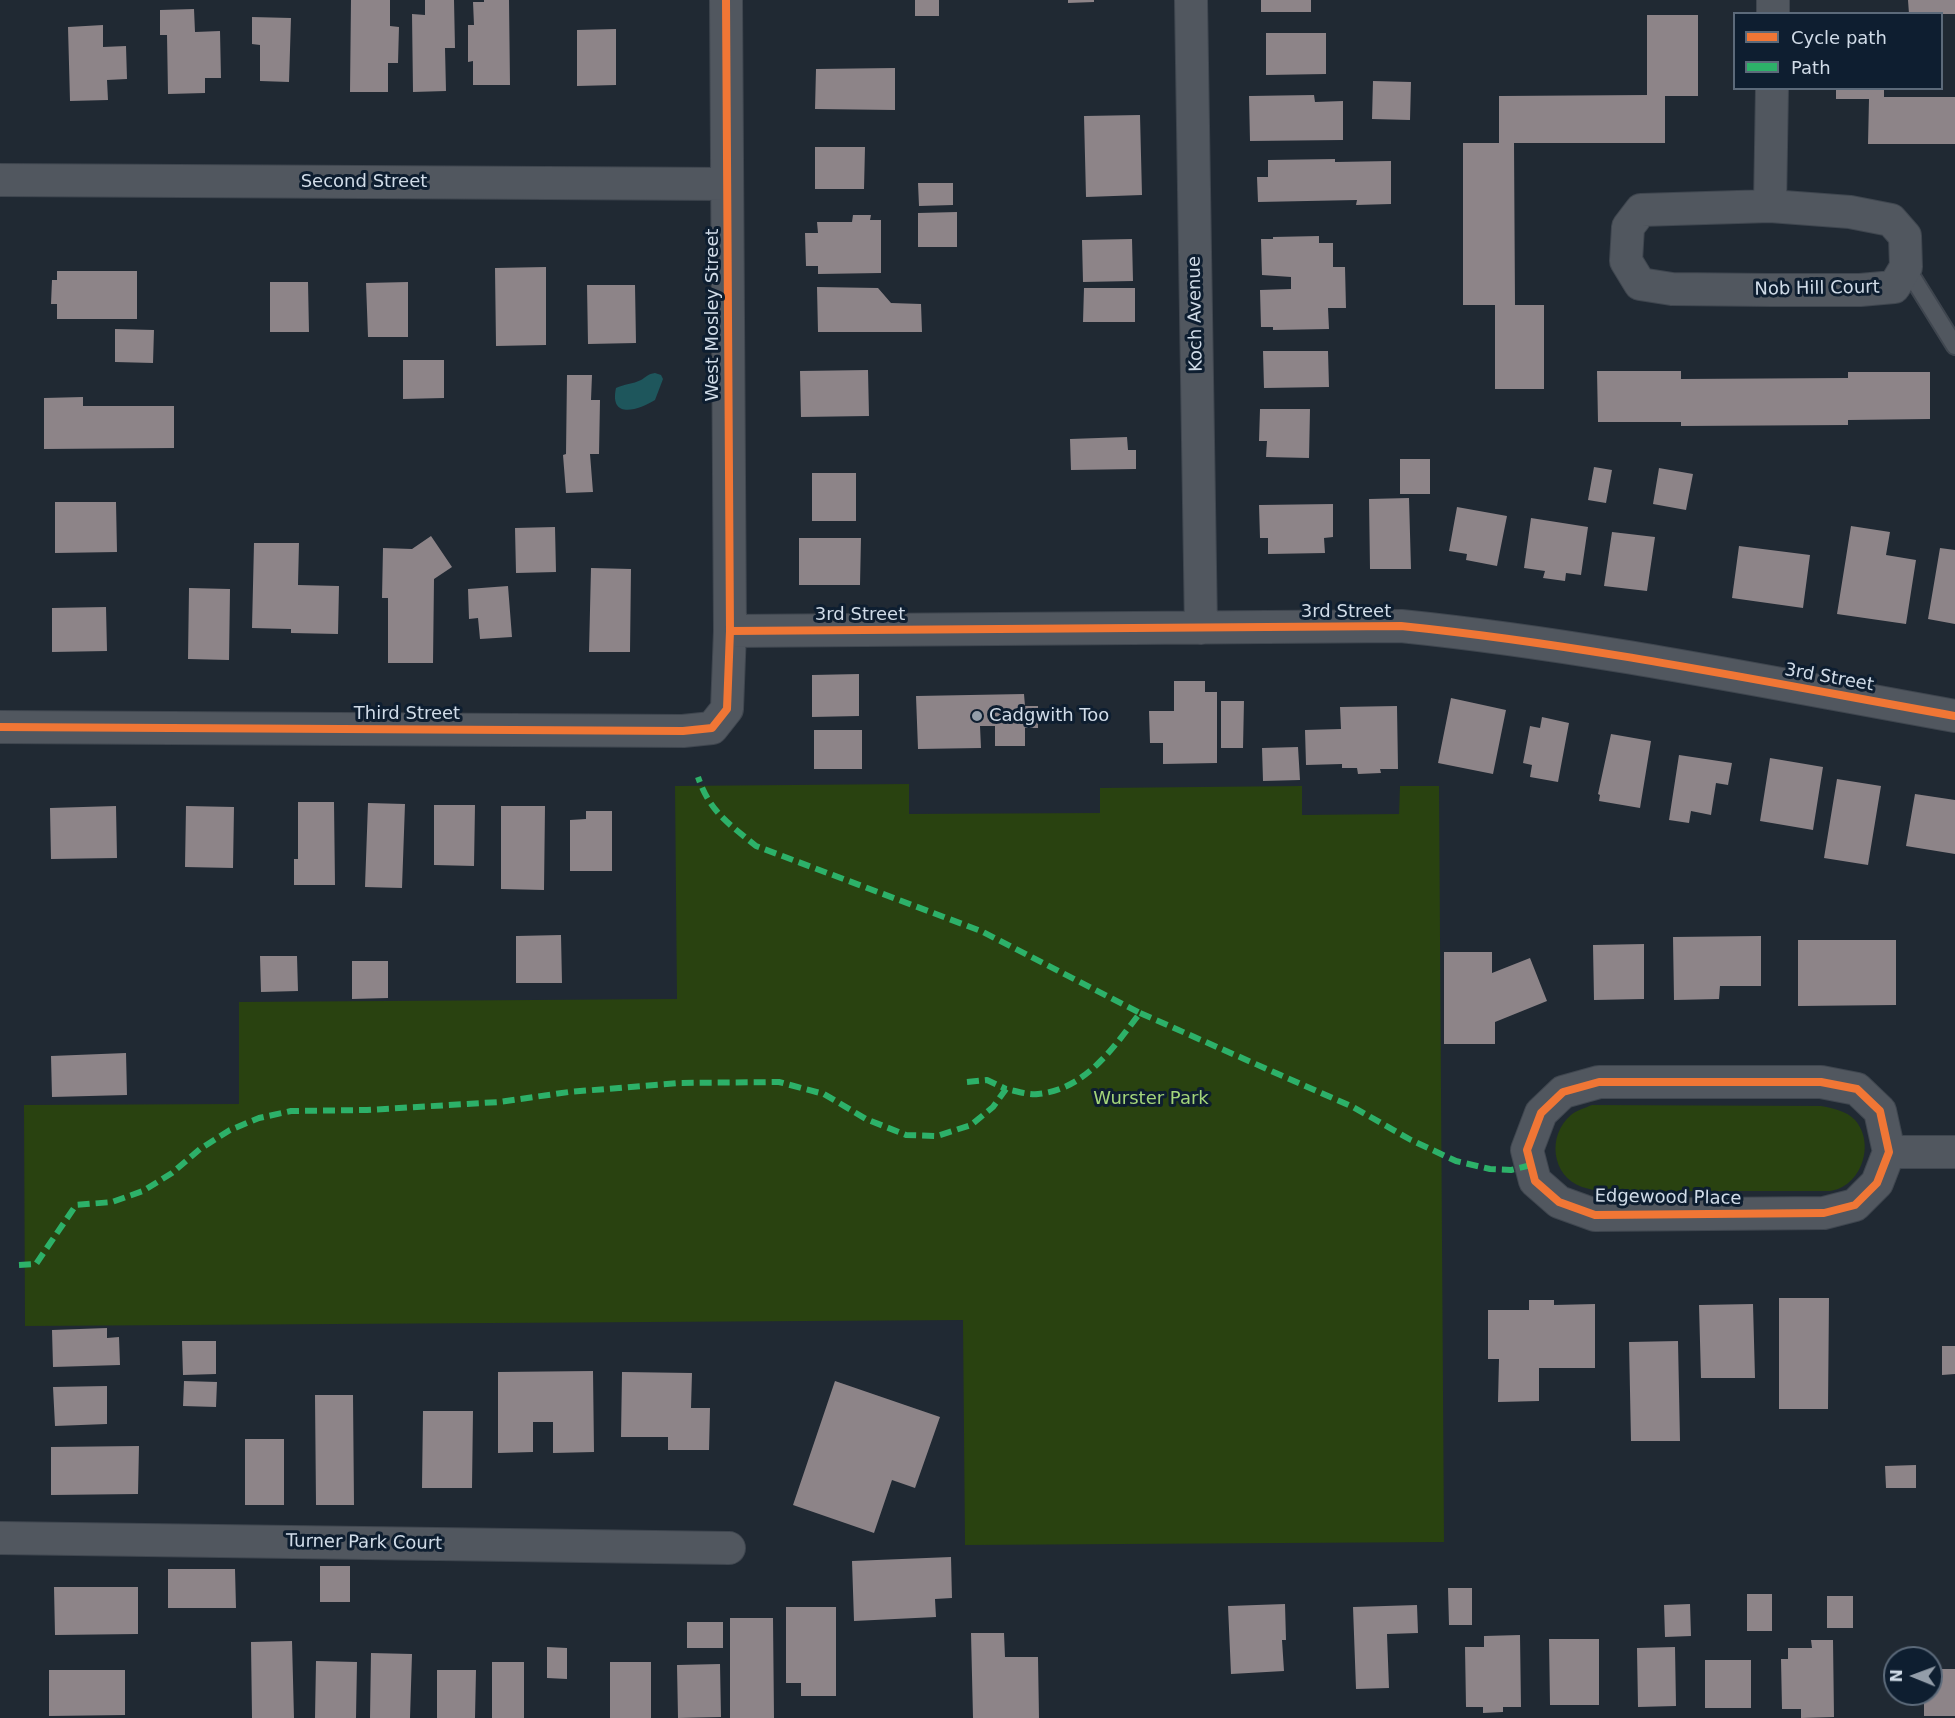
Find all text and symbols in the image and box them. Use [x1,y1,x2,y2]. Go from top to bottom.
legend [1733,12,1943,90]
text: Cycle path [1791,27,1887,48]
text: Path [1791,57,1831,78]
street label: Second Street [301,171,427,193]
street label: West Mosley Street [702,228,724,402]
street label: Koch Avenue [1184,256,1208,372]
street label: Nob Hill Court [1754,277,1880,301]
street label: 3rd Street [1301,601,1391,623]
street label: 3rd Street [815,604,905,626]
street label: 3rd Street [1783,660,1875,696]
street label: Third Street [354,703,460,725]
place label: Cadgwith Too [989,705,1109,727]
marker: Cadgwith Too [970,709,984,723]
park label: Wurster Park [1093,1088,1209,1110]
street label: Edgewood Place [1594,1186,1742,1210]
street label: Turner Park Court [286,1531,442,1555]
north arrow [1883,1646,1943,1706]
text: N [1887,1669,1906,1683]

